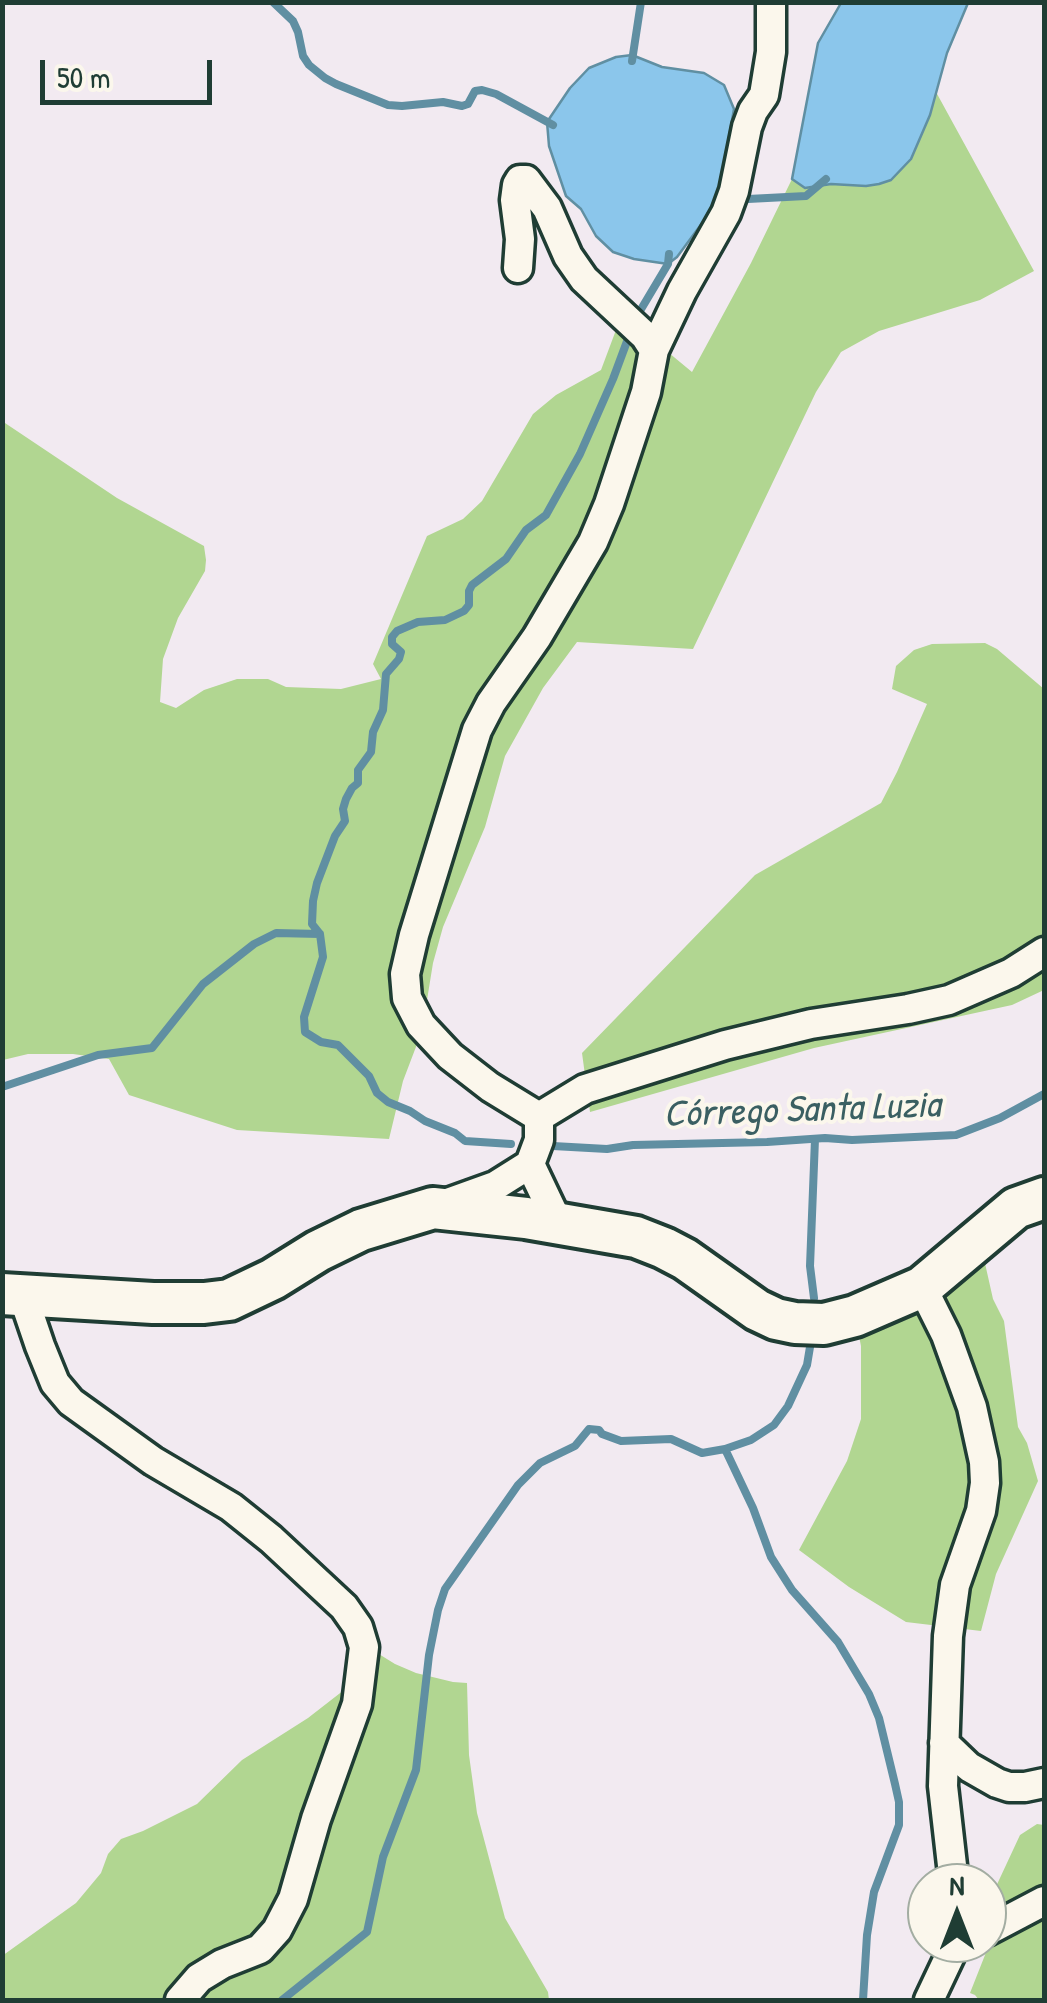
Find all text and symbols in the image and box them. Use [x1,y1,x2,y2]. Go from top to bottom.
scale bar [45,40,218,102]
text: 50 m [57,57,110,97]
water label: Córrego Santa Luzia [663,1083,941,1139]
north arrow [907,1863,1007,1963]
text: N [950,1866,964,1904]

